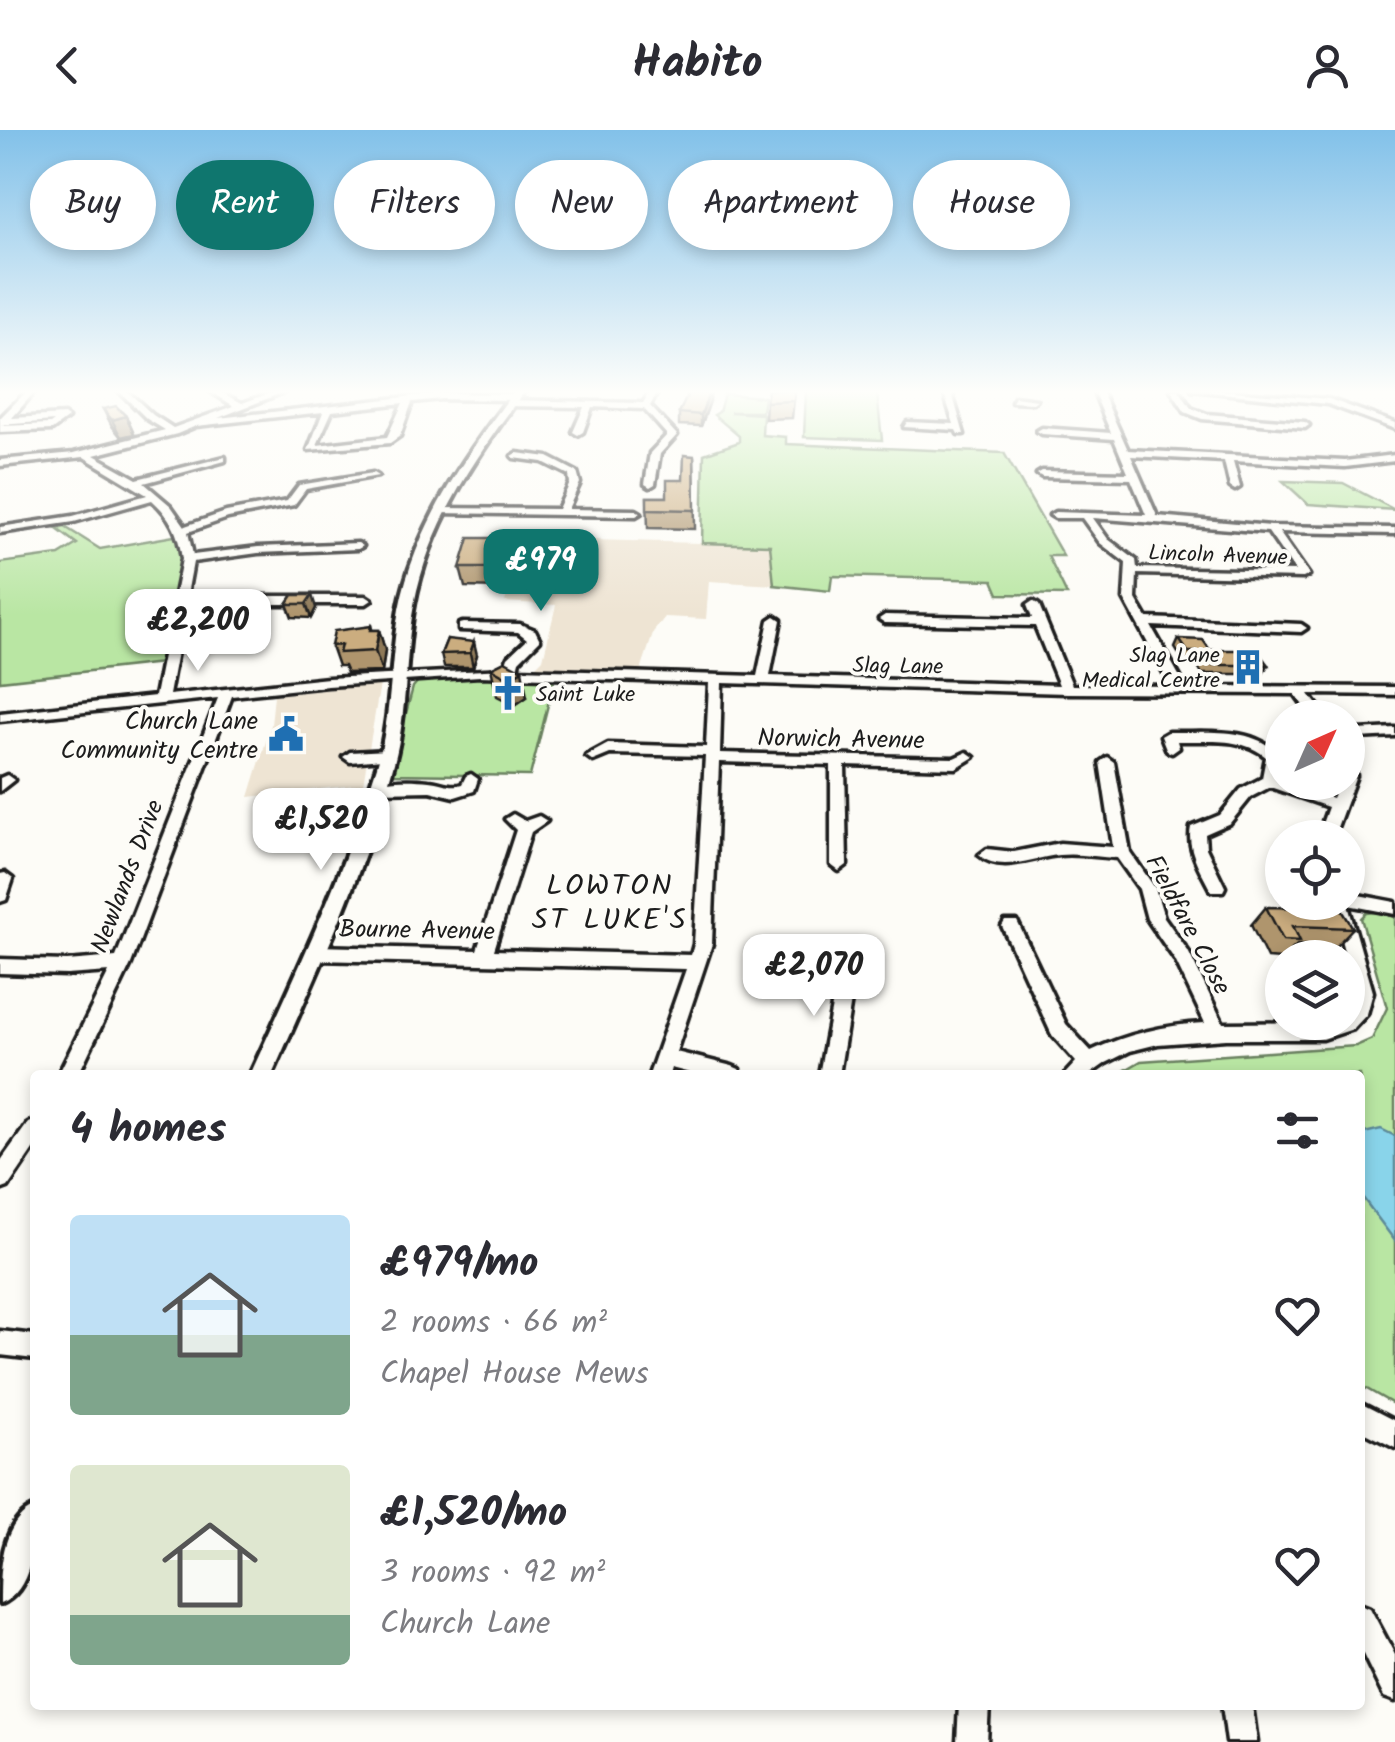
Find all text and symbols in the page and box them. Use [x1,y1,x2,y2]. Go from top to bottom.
text: Habito [632,29,763,101]
icon: back [40,38,95,93]
icon: person [1300,38,1355,93]
chip: Buy [30,160,156,250]
chip: Rent [176,160,314,250]
chip: Filters [334,160,495,250]
chip: New [515,160,648,250]
chip: Apartment [668,160,893,250]
chip: House [913,160,1070,250]
pin: £979 [482,529,600,614]
text: £979 [506,536,576,587]
street label: Lincoln Avenue [1148,537,1288,576]
pin: £2,200 [117,589,279,674]
text: £2,200 [147,596,249,647]
place label: Slag Lane Medical Centre [1082,639,1220,699]
building icon: Slag Lane Medical Centre [1229,648,1267,686]
street label: Slag Lane [852,649,944,686]
church icon: Saint Luke [489,674,527,712]
place label: Saint Luke [536,678,635,713]
north arrow [1265,700,1365,800]
map controls [1265,700,1365,1040]
place label: Church Lane Community Centre [60,702,258,771]
public building icon: Church Lane Community Centre [267,715,305,753]
street label: Norwich Avenue [757,719,925,761]
pin: £1,520 [240,788,402,873]
street label: Newlands Drive [80,794,175,959]
text: £1,520 [275,795,367,846]
button: locate [1265,820,1365,920]
street label: Fieldfare Close [1133,848,1241,1002]
district label: LOWTON ST LUKE'S [532,863,688,945]
street label: Bourne Avenue [339,910,495,952]
pin: £2,070 [733,934,895,1019]
button: layers [1265,940,1365,1040]
text: £2,070 [765,941,863,992]
text: 4 homes [70,1097,226,1164]
icon: filters [1270,1103,1325,1158]
text: £979/mo [380,1231,538,1298]
icon: home [150,1255,270,1375]
icon: heart [1270,1288,1325,1343]
text: 2 rooms · 66 m² [380,1298,607,1349]
text: Chapel House Mews [380,1349,649,1400]
text: £1,520/mo [380,1481,567,1548]
icon: home [150,1505,270,1625]
icon: heart [1270,1538,1325,1593]
text: 3 rooms · 92 m² [380,1548,605,1599]
text: Church Lane [380,1599,550,1650]

